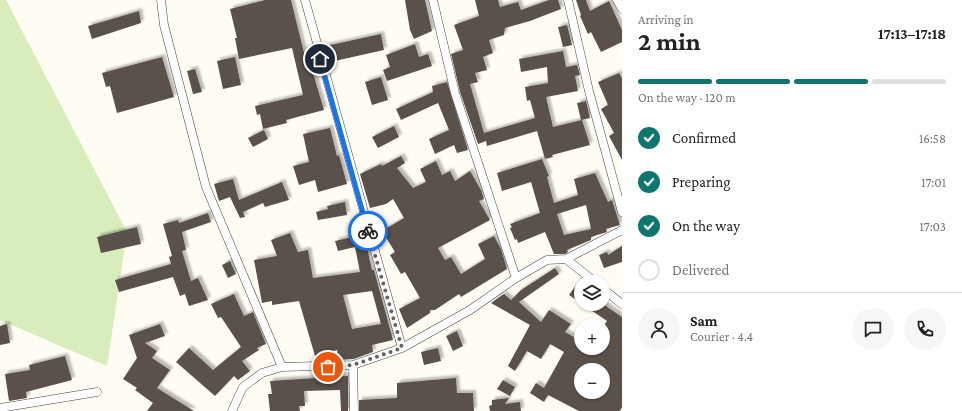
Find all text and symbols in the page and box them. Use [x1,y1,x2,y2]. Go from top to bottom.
text: Arriving in [638,12,694,27]
text: 17:13–17:18 [878,26,946,42]
text: 2 min [638,27,701,56]
pin [303,42,337,76]
icon: home [309,48,331,70]
text: On the way · 120 m [638,90,736,105]
icon: check [638,127,660,149]
text: Confirmed [672,130,736,146]
text: 16:58 [919,131,946,146]
icon: check [638,171,660,193]
text: Preparing [672,174,731,190]
text: 17:01 [921,175,946,190]
courier [348,211,388,251]
icon: check [638,215,660,237]
text: On the way [672,218,740,234]
text: 17:03 [920,219,946,234]
icon: bike [357,220,379,242]
text: Delivered [672,262,729,278]
map controls [574,275,610,399]
button: layers [574,275,610,311]
button: person [638,308,680,350]
button: chat [852,308,894,350]
button: phone [904,308,946,350]
text: Sam [690,313,718,329]
button: + [574,319,610,355]
text: Courier · 4.4 [690,329,753,344]
pin [311,350,345,384]
icon: bag [317,356,339,378]
button: − [574,363,610,399]

